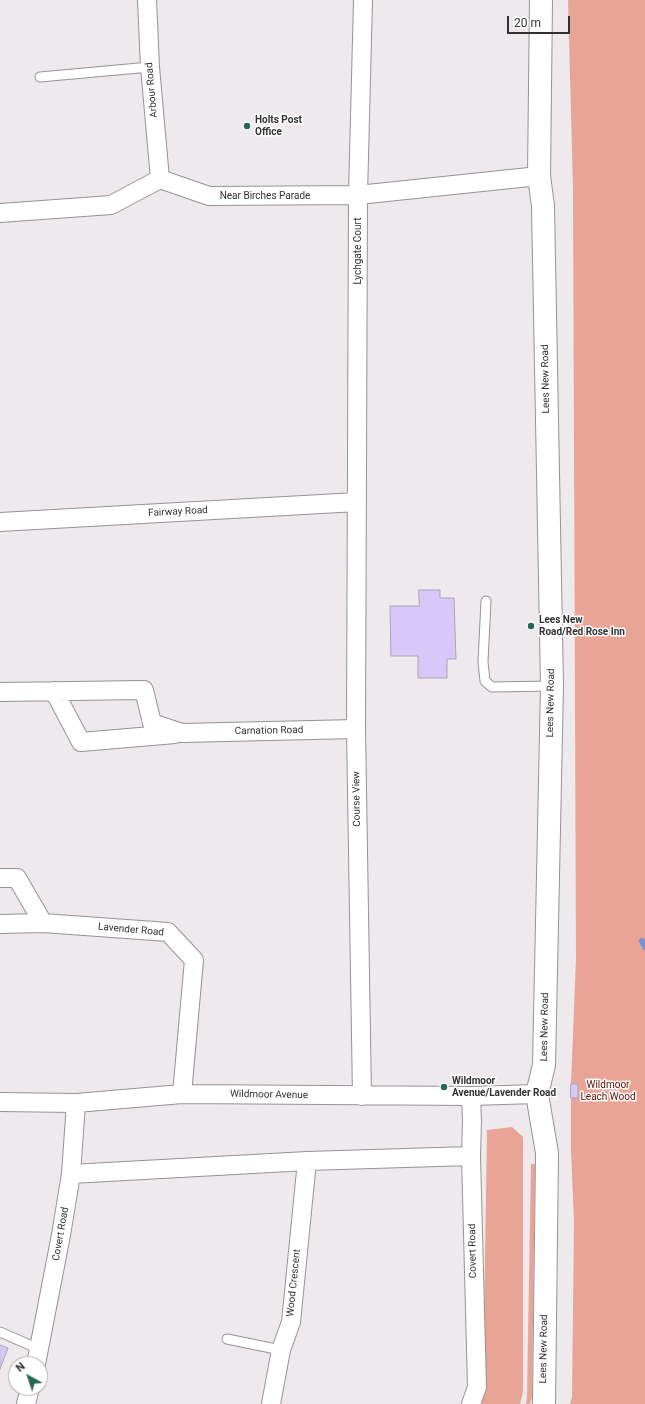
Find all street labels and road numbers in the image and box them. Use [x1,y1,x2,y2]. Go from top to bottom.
street label: Arbour Road [144,62,160,118]
street label: Near Birches Parade [220,190,310,202]
street label: Lychgate Court [352,218,364,284]
street label: Lees New Road [539,344,553,414]
street label: Fairway Road [148,504,208,520]
street label: Lees New Road [544,668,558,738]
street label: Carnation Road [235,724,303,738]
street label: Course View [351,771,363,827]
street label: Lavender Road [98,921,164,939]
street label: Lees New Road [538,992,552,1062]
street label: Wildmoor Avenue [230,1088,308,1102]
street label: Covert Road [50,1206,72,1262]
street label: Covert Road [467,1224,479,1278]
street label: Wood Crescent [284,1249,304,1317]
street label: Lees New Road [537,1314,551,1384]

